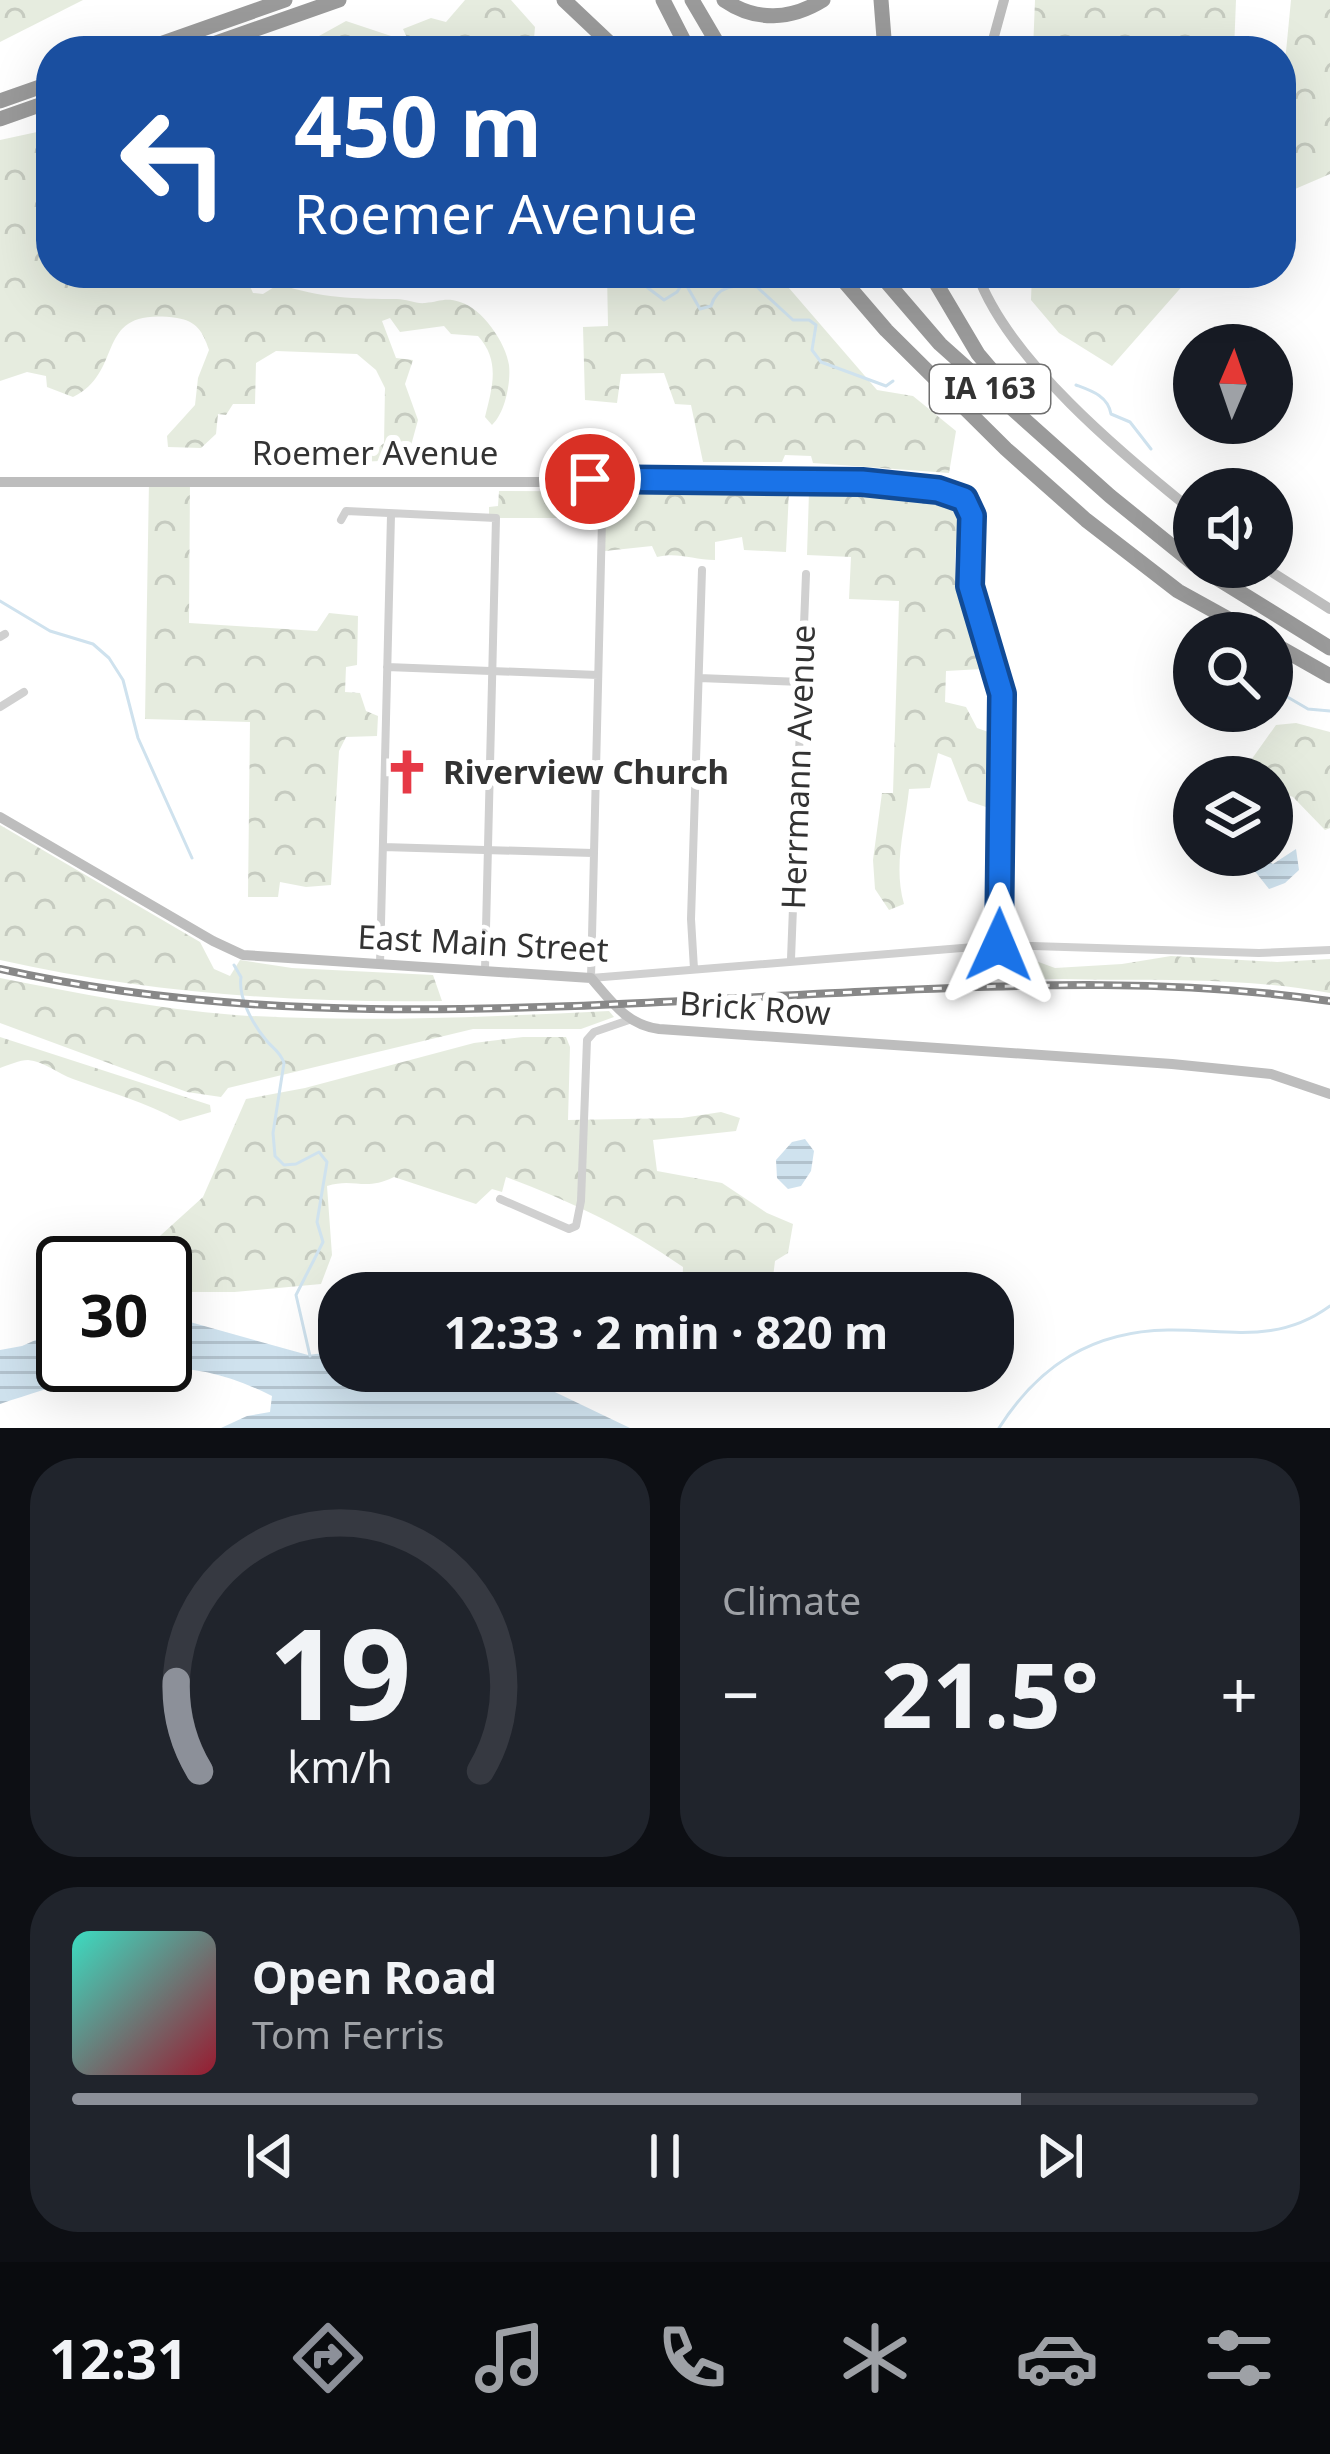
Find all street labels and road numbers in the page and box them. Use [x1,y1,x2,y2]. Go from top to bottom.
road number: IA 163 [930,365,1050,413]
street label: Roemer Avenue [252,430,498,475]
street label: Herrmann Avenue [770,624,825,910]
street label: East Main Street [356,913,610,972]
street label: Brick Row [678,980,832,1035]

